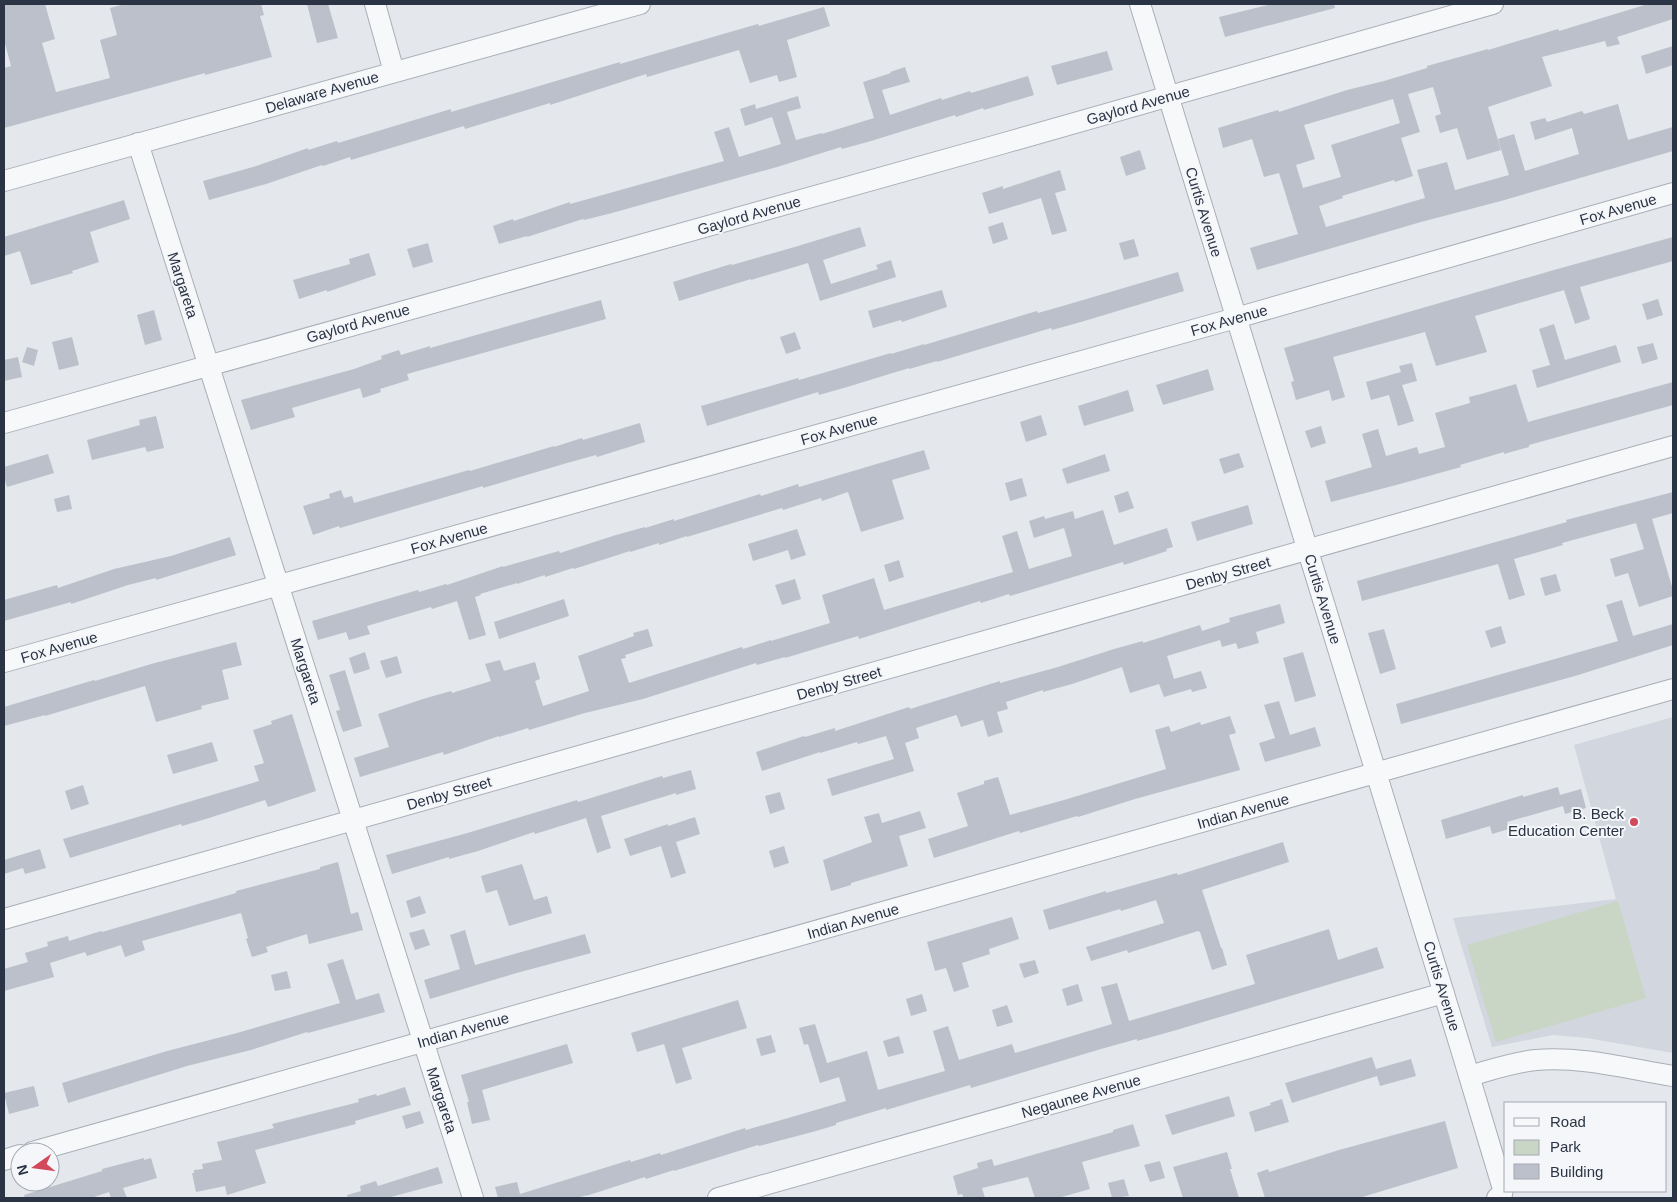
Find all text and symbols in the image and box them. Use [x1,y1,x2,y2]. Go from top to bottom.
street label: Delaware Avenue [263,68,381,116]
street label: Gaylord Avenue [1084,82,1192,128]
street label: Curtis Avenue [1182,165,1226,259]
street label: Fox Avenue [1578,190,1658,228]
street label: Gaylord Avenue [695,192,803,238]
street label: Margareta [164,250,202,321]
street label: Gaylord Avenue [304,300,412,346]
street label: Fox Avenue [1189,301,1269,339]
street label: Fox Avenue [799,410,879,448]
street label: Fox Avenue [409,519,489,557]
street label: Curtis Avenue [1301,552,1345,646]
street label: Denby Street [1184,553,1273,593]
street label: Fox Avenue [19,628,99,666]
street label: Margareta [287,636,325,707]
street label: Denby Street [795,663,884,703]
street label: Denby Street [405,773,494,813]
street label: Indian Avenue [1195,790,1291,832]
place label: B. Beck Education Center [1508,805,1624,839]
marker: B. Beck Education Center [1628,816,1640,828]
street label: Indian Avenue [805,900,901,942]
street label: Curtis Avenue [1420,939,1464,1033]
street label: Indian Avenue [415,1009,511,1051]
street label: Margareta [423,1065,461,1136]
street label: Negaunee Avenue [1019,1071,1143,1121]
legend [1504,1102,1667,1192]
text: Road [1550,1113,1586,1130]
text: Park [1550,1138,1581,1155]
north arrow [10,1142,60,1192]
text: N [13,1163,31,1177]
text: Building [1550,1163,1603,1180]

